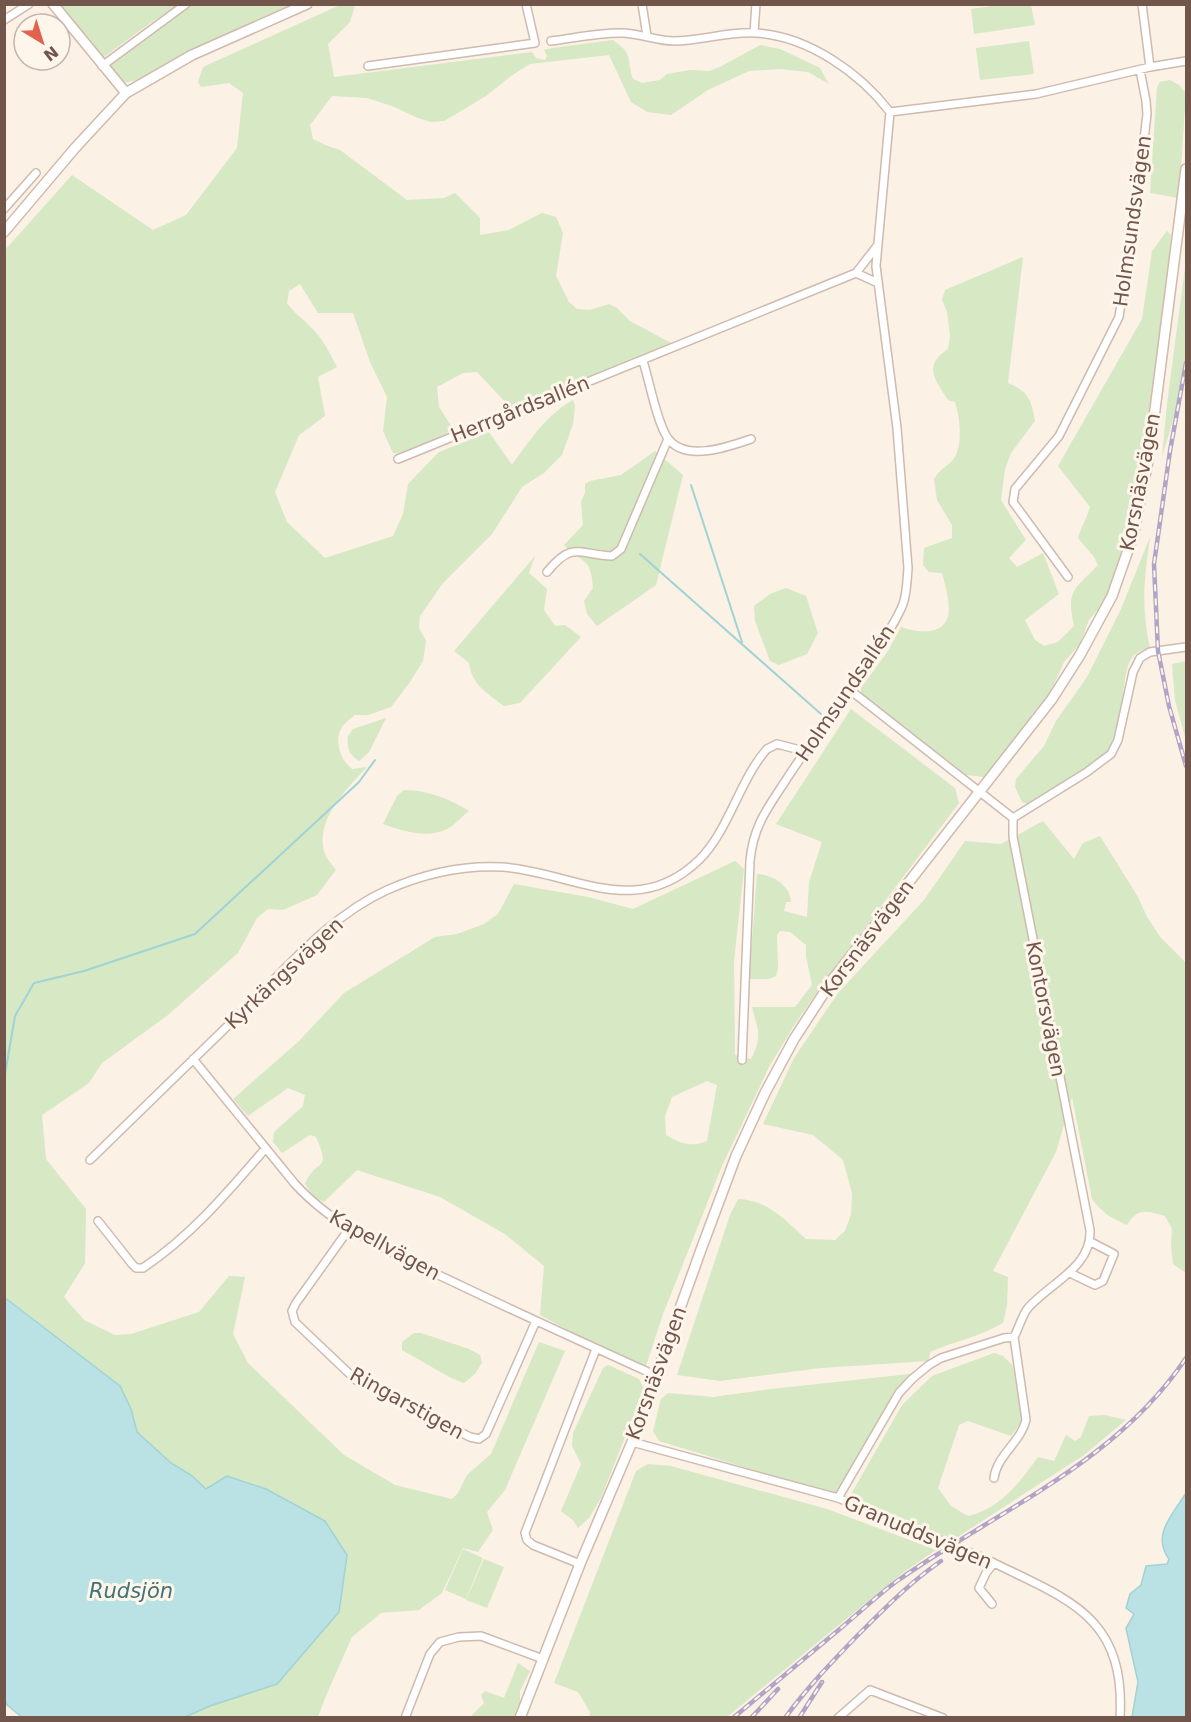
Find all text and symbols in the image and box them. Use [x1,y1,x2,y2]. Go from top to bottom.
north arrow [12,12,72,72]
text: N [40,42,62,65]
street label: Holmsundsvägen [1108,134,1156,308]
street label: Herrgårdsallén [447,370,593,448]
street label: Korsnäsvägen [1115,411,1165,553]
street label: Holmsundsallén [790,620,900,766]
street label: Korsnäsvägen [815,875,919,1001]
street label: Kyrkängsvägen [220,912,348,1034]
street label: Kontorsvägen [1021,939,1071,1079]
street label: Kapellvägen [325,1205,445,1285]
street label: Korsnäsvägen [621,1303,691,1443]
street label: Ringarstigen [346,1362,468,1444]
street label: Granuddsvägen [840,1490,996,1574]
water label: Rudsjön [89,1579,173,1603]

